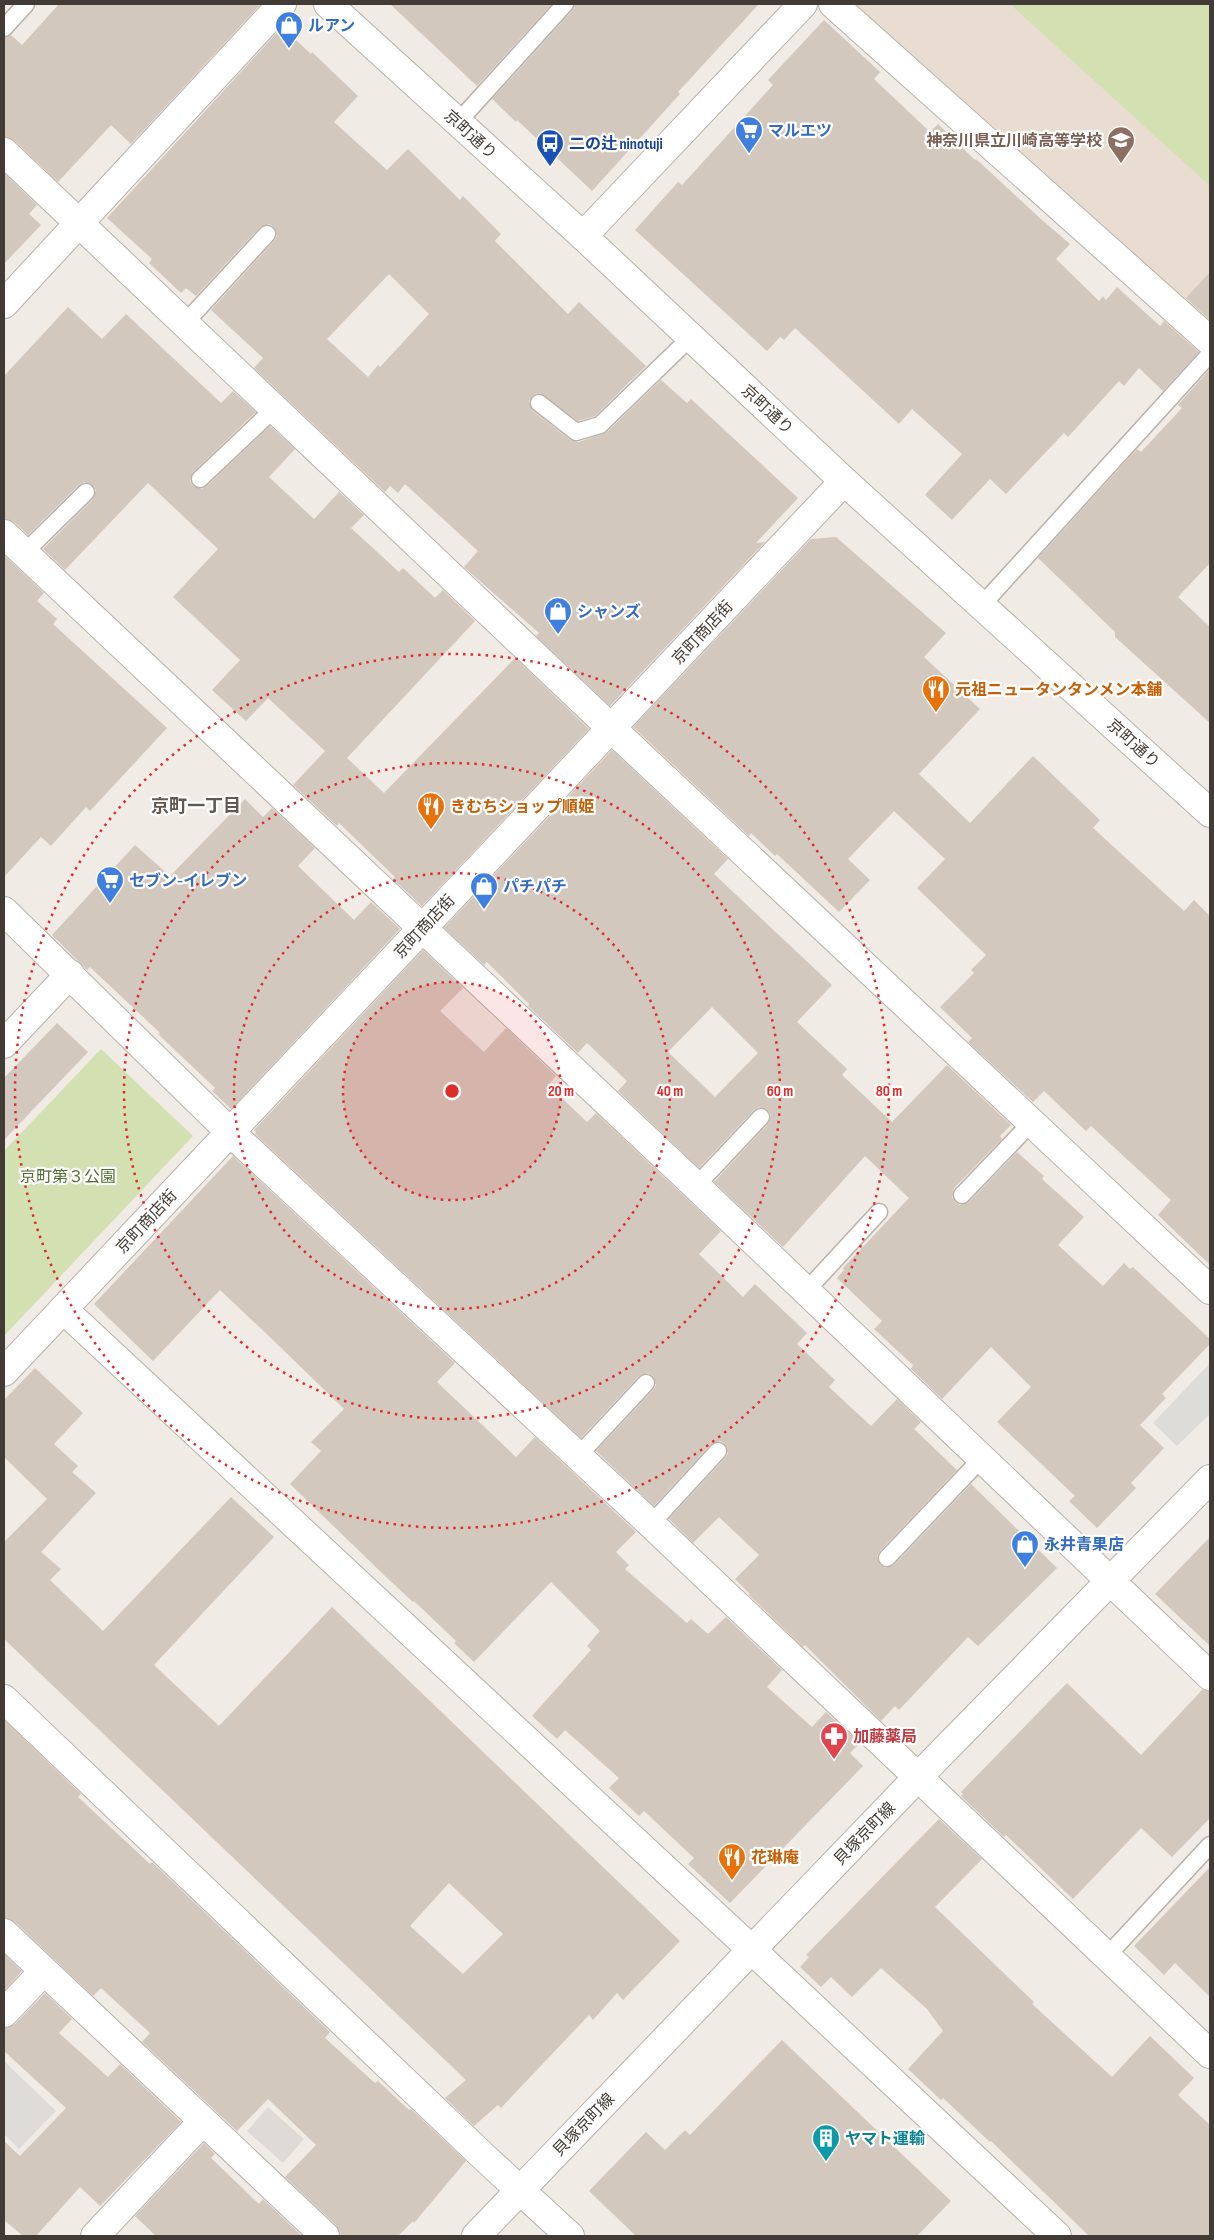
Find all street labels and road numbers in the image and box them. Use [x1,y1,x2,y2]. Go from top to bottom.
street label: 京町通り [440,107,500,164]
street label: 京町通り [737,381,797,439]
street label: 京町商店街 [669,597,737,669]
street label: 京町通り [1103,716,1163,773]
street label: 京町商店街 [391,891,459,963]
street label: 京町商店街 [113,1186,181,1258]
street label: 貝塚京町線 [830,1799,900,1869]
street label: 貝塚京町線 [549,2090,619,2160]

